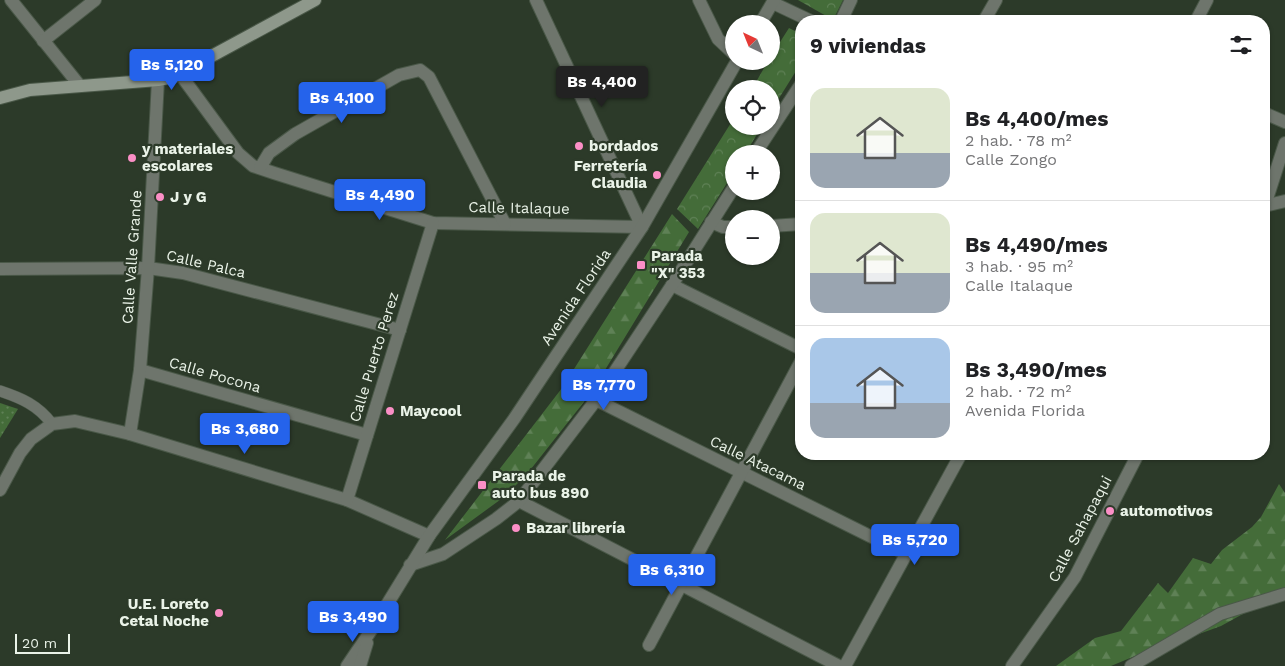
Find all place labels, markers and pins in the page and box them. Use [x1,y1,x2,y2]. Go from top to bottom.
pin: Bs 5,120 [120,48,224,91]
pin: Bs 4,400 [550,66,654,108]
pin: Bs 4,100 [290,82,394,124]
place label: bordados [589,137,658,155]
place label: y materiales escolares [141,140,233,175]
marker: bordados [573,140,585,152]
marker: y materiales escolares [126,152,138,164]
place label: Ferretería Claudia [574,157,647,192]
marker: Ferretería Claudia [651,169,663,181]
pin: Bs 4,490 [328,178,432,221]
place label: J y G [170,188,207,206]
marker: J y G [154,191,166,203]
place label: Parada "X" 353 [651,247,705,282]
marker: Parada "X" 353 [635,259,647,271]
pin: Bs 7,770 [552,368,656,411]
place label: Maycool [400,402,462,420]
marker: Maycool [384,405,396,417]
pin: Bs 3,680 [193,412,297,455]
place label: Parada de auto bus 890 [492,467,589,502]
marker: Parada de auto bus 890 [476,479,488,491]
place label: automotivos [1120,502,1213,520]
marker: automotivos [1104,505,1116,517]
place label: Bazar librería [526,519,625,537]
marker: Bazar librería [510,522,522,534]
pin: Bs 5,720 [863,524,967,566]
pin: Bs 6,310 [620,554,724,596]
place label: U.E. Loreto Cetal Noche [119,595,209,630]
pin: Bs 3,490 [301,600,405,643]
marker: U.E. Loreto Cetal Noche [213,607,225,619]

